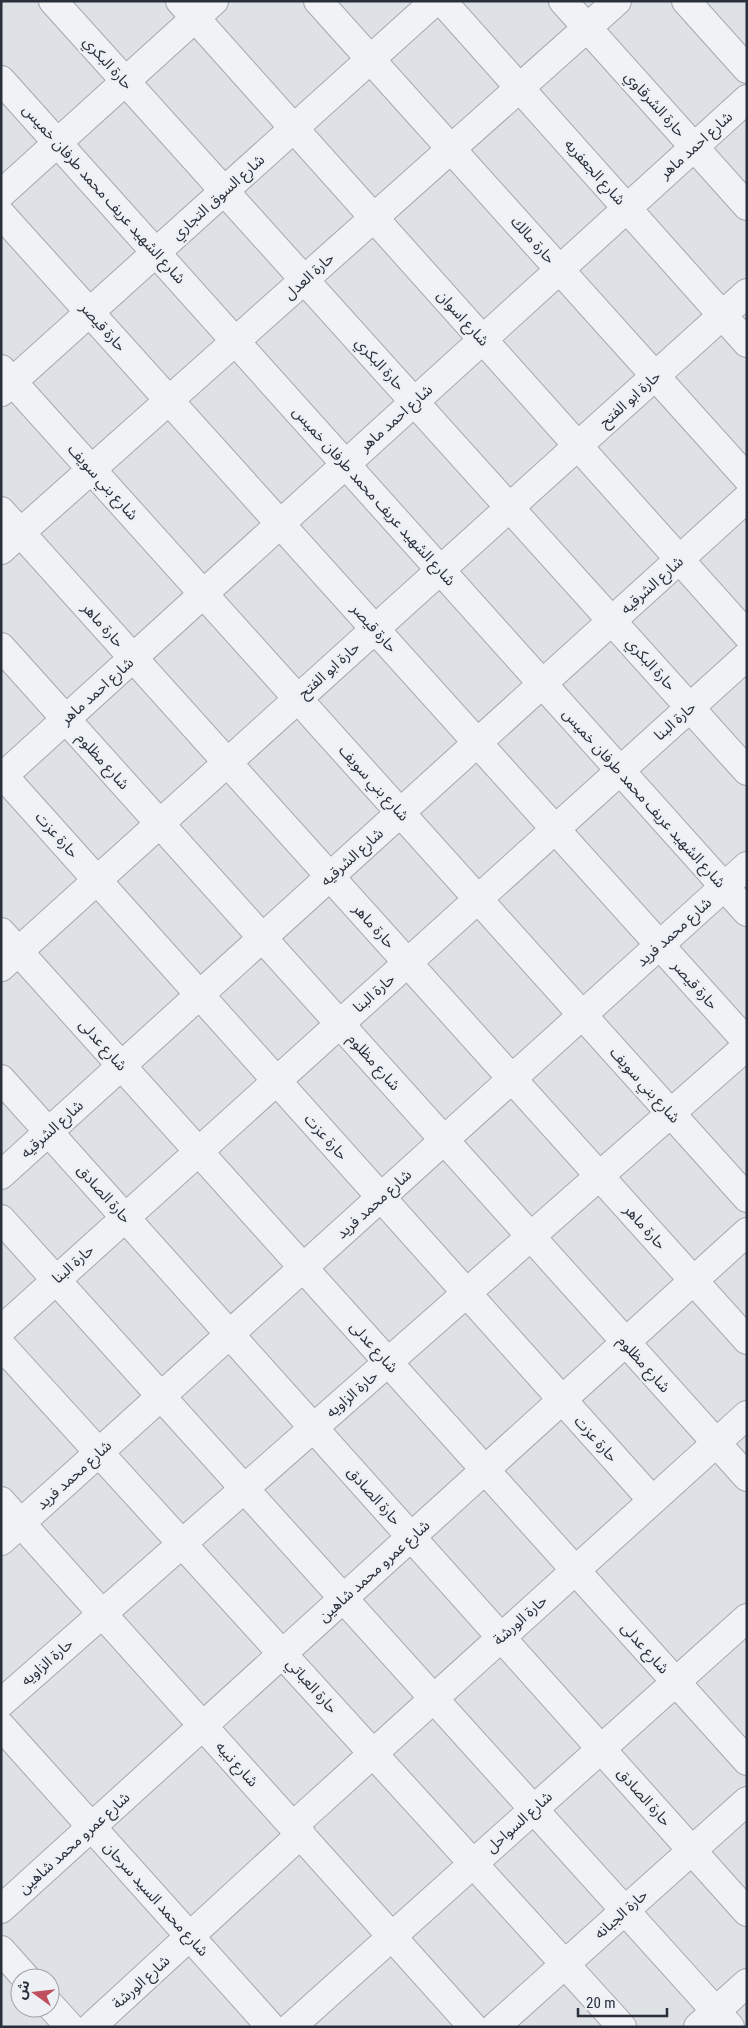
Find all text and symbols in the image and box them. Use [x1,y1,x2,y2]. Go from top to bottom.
street label: حارة البكري [78,33,137,95]
street label: حارة الشرقاوي [619,67,689,142]
street label: شارع الشهيد عريف محمد طرفان خميس [16,101,189,290]
street label: شارع احمد ماهر [655,107,738,185]
street label: شارع الجعفريه [559,135,629,211]
street label: شارع السوق التجاري [168,150,270,246]
street label: حارة مالك [507,213,559,268]
street label: حارة العدل [280,249,338,303]
street label: شارع اسوان [431,286,493,352]
street label: حارة قيصر [76,298,130,355]
street label: حارة البكري [350,334,409,396]
street label: حارة ابو الفتح [596,367,666,433]
street label: شارع احمد ماهر [355,380,438,458]
street label: شارع الشهيد عريف محمد طرفان خميس [286,403,459,592]
street label: شارع بني سويف [62,440,142,526]
street label: شارع الشرقيه [617,552,689,620]
street label: حارة ماهر [77,598,128,651]
street label: حارة قيصر [347,599,401,656]
street label: حارة البكري [621,634,680,696]
street label: حارة ابو الفتح [295,638,365,704]
street label: شارع احمد ماهر [56,653,139,731]
street label: حارة البنا [650,698,700,744]
street label: شارع الشهيد عريف محمد طرفان خميس [556,705,729,894]
street label: شارع مظلوم [71,729,133,795]
street label: شارع بني سويف [333,741,413,827]
street label: حارة عزت [32,808,83,862]
street label: شارع الشرقيه [317,824,389,892]
street label: شارع محمد فريد [633,893,717,973]
street label: حارة ماهر [348,899,399,952]
street label: حارة قيصر [668,956,722,1013]
street label: حارة البنا [349,970,399,1016]
street label: شارع عدلى [73,1016,131,1077]
street label: شارع مظلوم [342,1030,404,1096]
street label: شارع بني سويف [604,1043,684,1129]
street label: شارع الشرقيه [17,1096,89,1164]
street label: حارة عزت [301,1110,352,1164]
street label: حارة الصادق [73,1161,135,1227]
street label: شارع محمد فريد [333,1165,417,1245]
street label: حارة ماهر [619,1200,670,1253]
street label: حارة البنا [48,1241,98,1287]
street label: شارع عدلى [344,1318,402,1379]
street label: شارع مظلوم [612,1332,674,1398]
street label: حارة الزاويه [322,1367,382,1421]
street label: حارة عزت [571,1412,622,1466]
street label: شارع محمد فريد [33,1436,117,1516]
street label: حارة الصادق [343,1463,405,1529]
street label: شارع عمرو محمد شاهين [315,1516,436,1628]
street label: حارة الورشة [489,1591,551,1649]
street label: شارع عدلى [615,1619,673,1680]
street label: حارة الزاويه [17,1635,77,1689]
street label: حارة العباتي [281,1655,342,1719]
street label: شارع نبيه [210,1738,262,1793]
street label: حارة الصادق [613,1764,675,1830]
street label: شارع السواحل [482,1787,558,1859]
street label: شارع عمرو محمد شاهين [15,1788,136,1900]
street label: شارع محمد السيد سرحان [98,1838,212,1962]
street label: حارة الجبانه [591,1885,651,1943]
street label: شارع الورشة [108,1951,176,2015]
north arrow [10,1968,60,2018]
text: ش [12,1978,33,2001]
scale bar [578,1986,667,2018]
text: 20 m [586,1994,616,2012]

